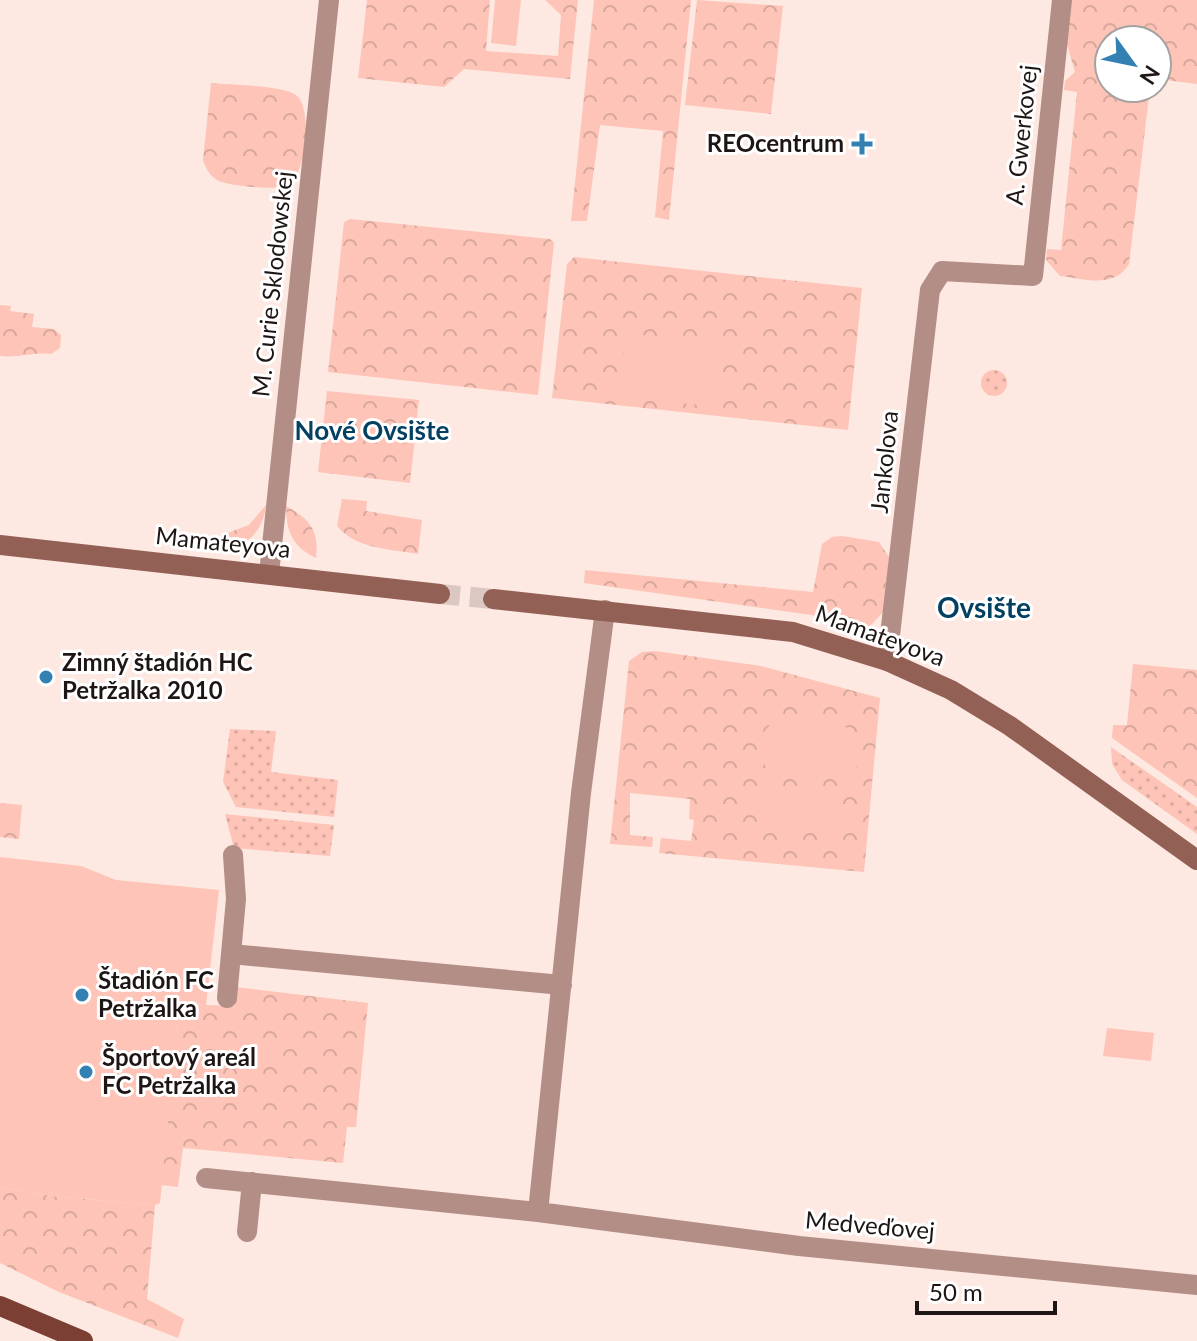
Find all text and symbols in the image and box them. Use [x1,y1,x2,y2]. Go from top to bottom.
north arrow [1093,24,1173,104]
text: N [1134,61,1166,90]
street label: A. Gwerkovej [999,63,1042,206]
place label: REOcentrum [707,128,844,157]
marker: REOcentrum [851,133,873,155]
street label: M. Curie Sklodowskej [245,170,298,398]
street label: Jankolova [864,409,903,515]
district label: Nové Ovsište [295,414,450,446]
street label: Mamateyova [154,520,292,563]
district label: Ovsište [937,590,1031,624]
street label: Mamateyova [812,598,949,671]
place label: Zimný štadión HC Petržalka 2010 [62,647,253,704]
marker: Zimný štadión HC Petržalka 2010 [37,668,55,686]
place label: Štadión FC Petržalka [98,965,214,1022]
marker: Štadión FC Petržalka [73,986,91,1004]
place label: Športový areál FC Petržalka [102,1042,256,1099]
marker: Športový areál FC Petržalka [77,1063,95,1081]
street label: Medveďovej [804,1204,936,1245]
scale bar [917,1265,1055,1315]
text: 50 m [929,1277,983,1306]

